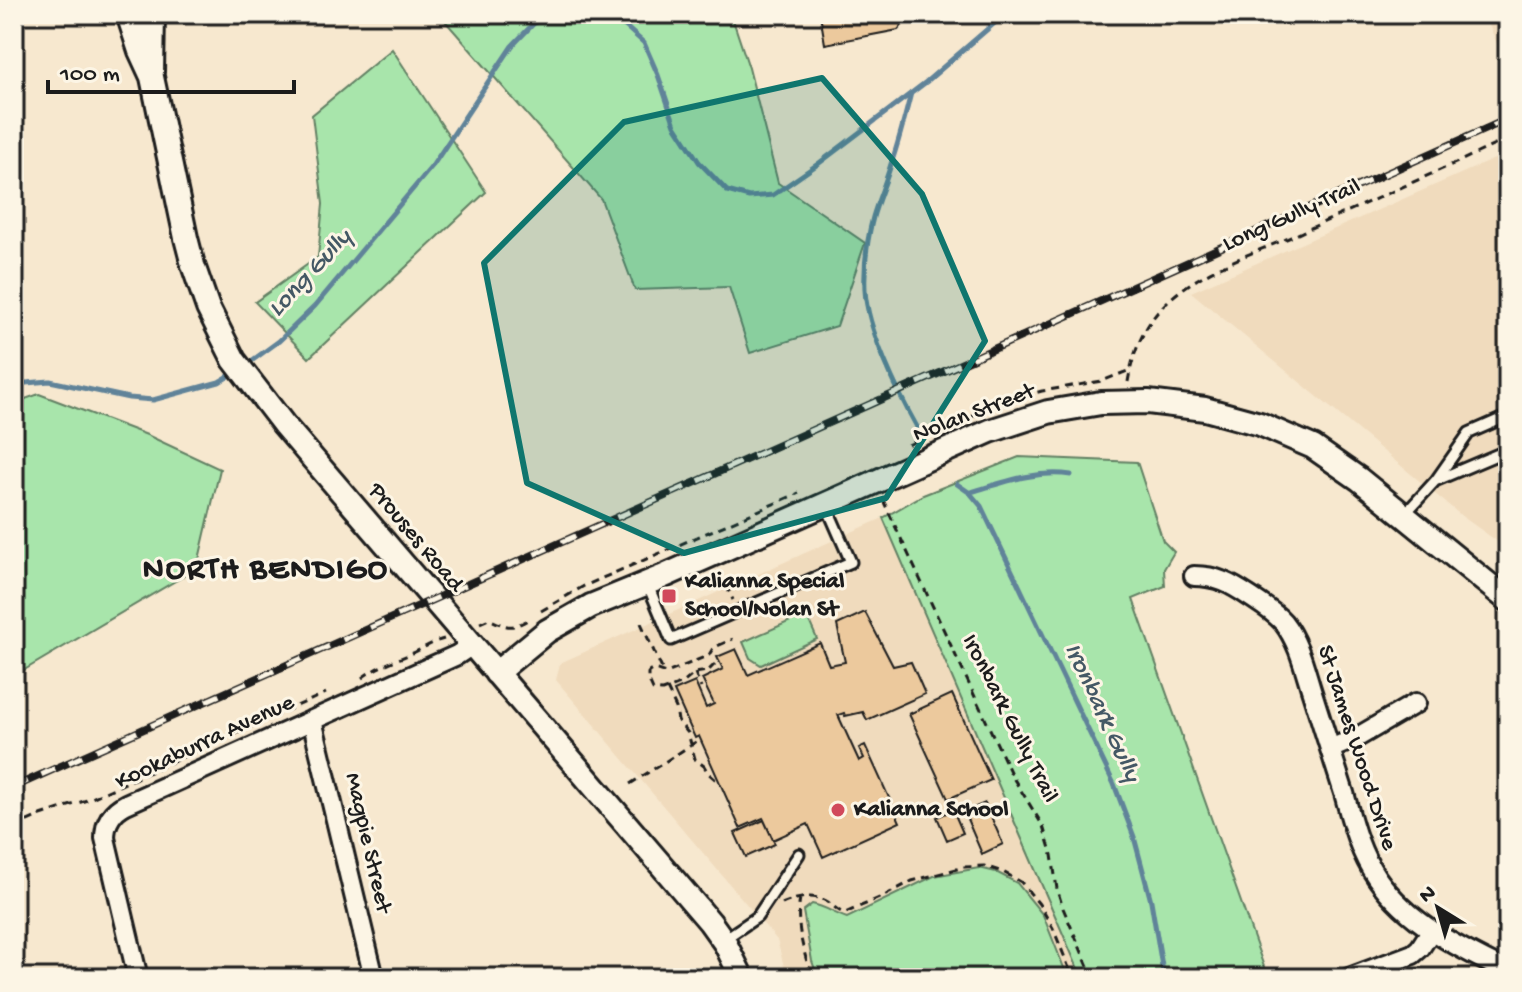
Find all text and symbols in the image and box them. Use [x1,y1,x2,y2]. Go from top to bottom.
scale bar [48,44,294,94]
text: 100 m [59,61,120,90]
street label: Long Gully Trail [1218,173,1366,259]
water label: Long Gully [262,222,361,324]
street label: Nolan Street [909,377,1041,450]
street label: Prouses Road [360,477,470,600]
district label: NORTH BENDIGO [143,552,389,590]
place label: Kalianna Special School/Nolan St [684,568,844,625]
marker: Kalianna Special School/Nolan St [660,587,678,605]
street label: Ironbark Gully Trail [954,630,1064,808]
water label: Ironbark Gully [1055,639,1148,789]
street label: St James Wood Drive [1309,642,1403,855]
street label: Kookaburra Avenue [111,689,300,797]
street label: Magpie Street [337,770,398,918]
place label: Kalianna School [853,796,1009,825]
marker: Kalianna School [829,801,847,819]
north arrow [1398,868,1478,948]
text: N [1415,881,1442,910]

